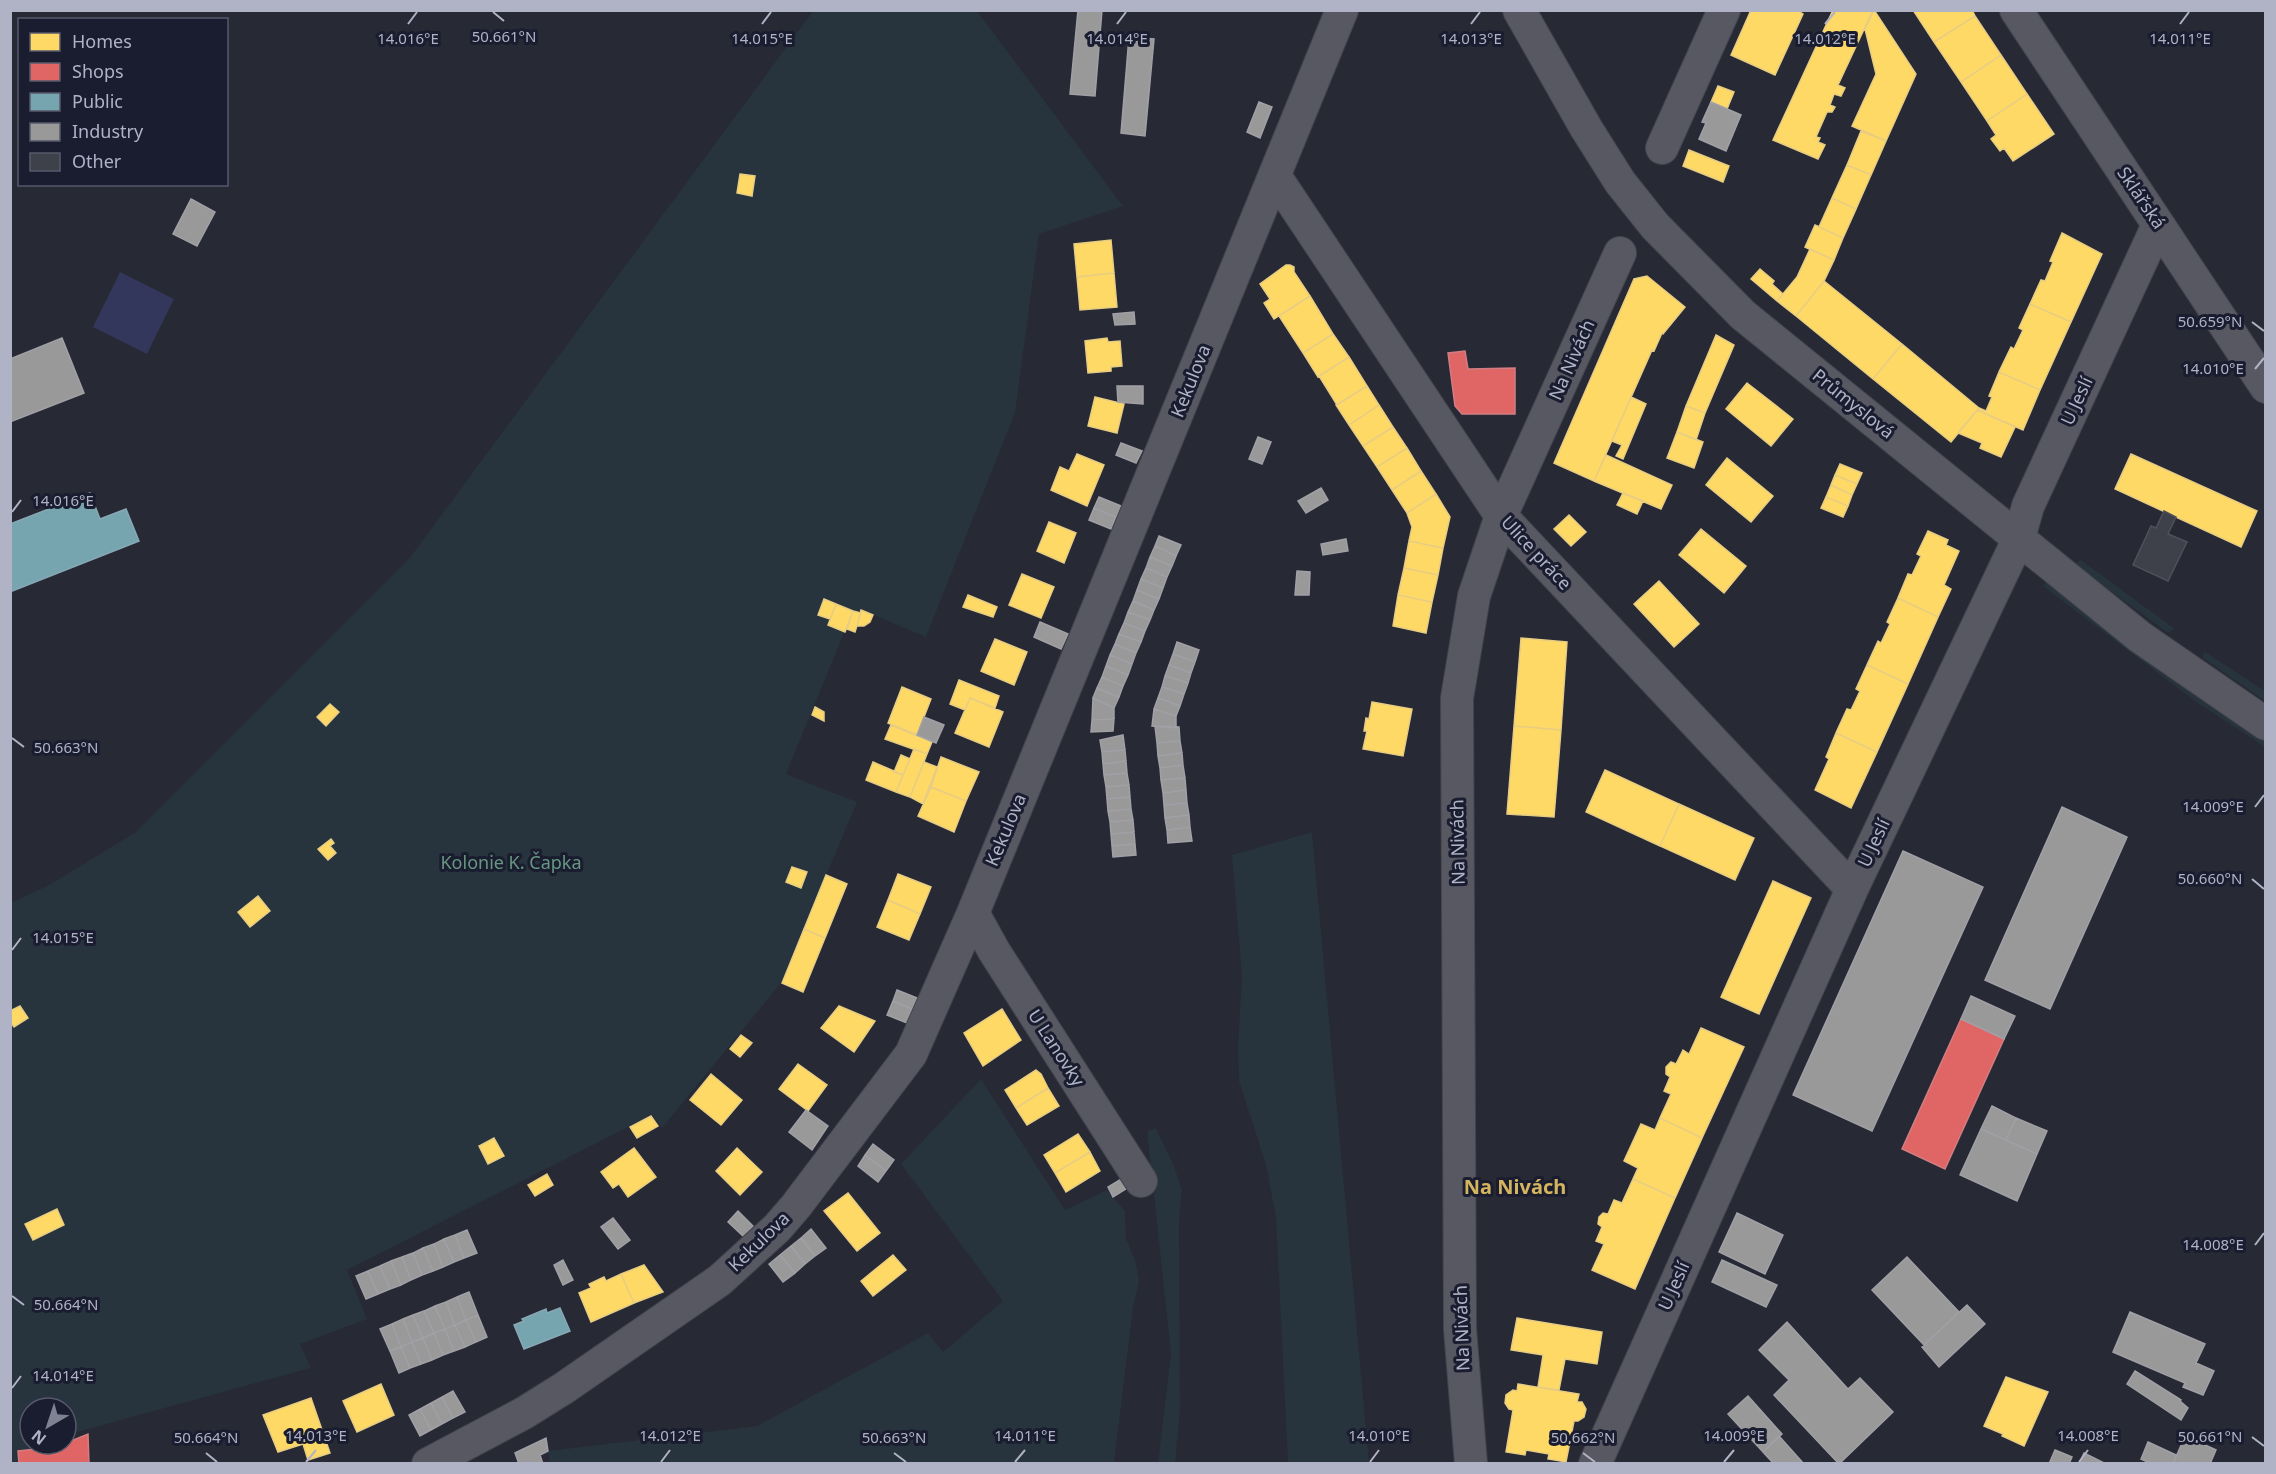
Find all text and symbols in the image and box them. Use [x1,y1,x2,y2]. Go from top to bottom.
legend [18,18,228,186]
text: 50.661°N [472,26,536,46]
text: 14.016°E [377,28,439,48]
text: 14.015°E [731,28,793,48]
text: 14.014°E [1086,28,1148,48]
text: 14.013°E [1440,28,1502,48]
text: 14.012°E [1794,28,1856,48]
text: 14.011°E [2149,28,2211,48]
text: Homes [72,29,132,53]
text: Shops [72,59,124,83]
text: Public [72,89,123,113]
text: Industry [72,119,144,143]
text: Other [72,149,122,173]
street label: Sklářská [2112,162,2171,233]
text: 50.659°N [2178,311,2242,331]
street label: Na Nivách [1543,316,1599,404]
street label: Kekulova [1165,341,1216,421]
text: 14.010°E [2182,358,2244,378]
street label: Průmyslová [1808,363,1899,444]
street label: U Jeslí [2054,372,2098,429]
text: 14.016°E [32,490,94,510]
street label: Ulice práce [1496,510,1577,594]
text: 50.663°N [34,737,98,757]
street label: Kekulova [979,790,1031,869]
text: 14.009°E [2182,796,2244,816]
street label: Na Nivách [1444,799,1470,885]
street label: U Jeslí [1851,814,1895,871]
park label: Kolonie K. Čapka [440,850,582,874]
text: 50.660°N [2178,868,2242,888]
text: 14.015°E [32,927,94,947]
street label: U Lanovky [1023,1004,1091,1091]
district label: Na Nivách [1464,1173,1566,1200]
street label: Kekulova [722,1206,794,1276]
text: 14.008°E [2182,1234,2244,1254]
street label: U Jeslí [1652,1257,1695,1314]
street label: Na Nivách [1448,1285,1474,1371]
text: 50.664°N [34,1294,98,1314]
text: 14.014°E [32,1365,94,1385]
north arrow [18,1396,78,1456]
text: N [27,1425,51,1450]
text: 14.013°E [285,1425,347,1445]
text: 14.012°E [639,1425,701,1445]
text: 14.011°E [994,1425,1056,1445]
text: 14.010°E [1348,1425,1410,1445]
text: 14.009°E [1703,1425,1765,1445]
text: 14.008°E [2057,1425,2119,1445]
text: 50.661°N [2178,1426,2242,1446]
text: 50.664°N [174,1427,238,1447]
text: 50.663°N [862,1427,926,1447]
text: 50.662°N [1551,1427,1615,1447]

